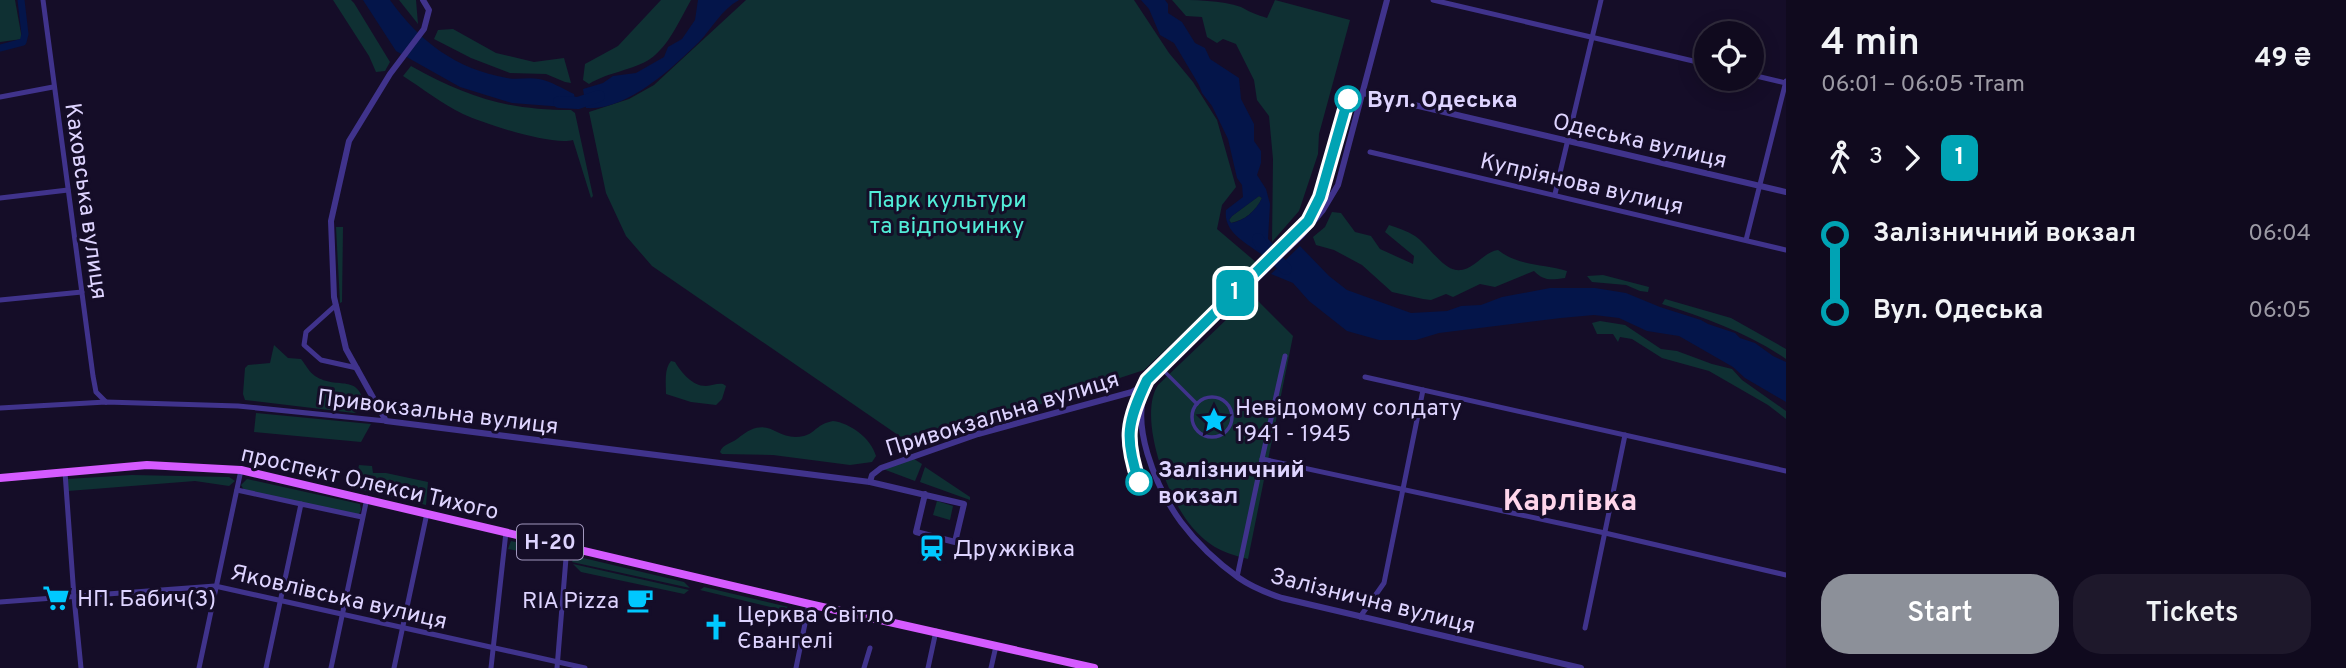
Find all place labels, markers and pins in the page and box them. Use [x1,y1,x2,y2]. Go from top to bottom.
marker: Вул. Одеська [1335,86,1361,112]
place label: Вул. Одеська [1367,87,1518,116]
place label: Невідомому солдату 1941 - 1945 [1235,395,1462,450]
place icon: Невідомому солдату 1941 - 1945 [1199,405,1229,435]
place label: Залізничний вокзал [1158,457,1305,512]
marker: Залізничний вокзал [1126,469,1152,495]
station icon: Дружківка [917,533,947,563]
place label: Дружківка [953,536,1075,565]
supermarket icon: НП. Бабич(3) [41,583,71,613]
cafe icon: RIA Pizza [625,585,655,615]
place label: НП. Бабич(3) [77,586,216,615]
place label: RIA Pizza [522,588,619,617]
place label: Церква Світло Євангелі [737,602,894,657]
church icon: Церква Світло Євангелі [701,612,731,642]

